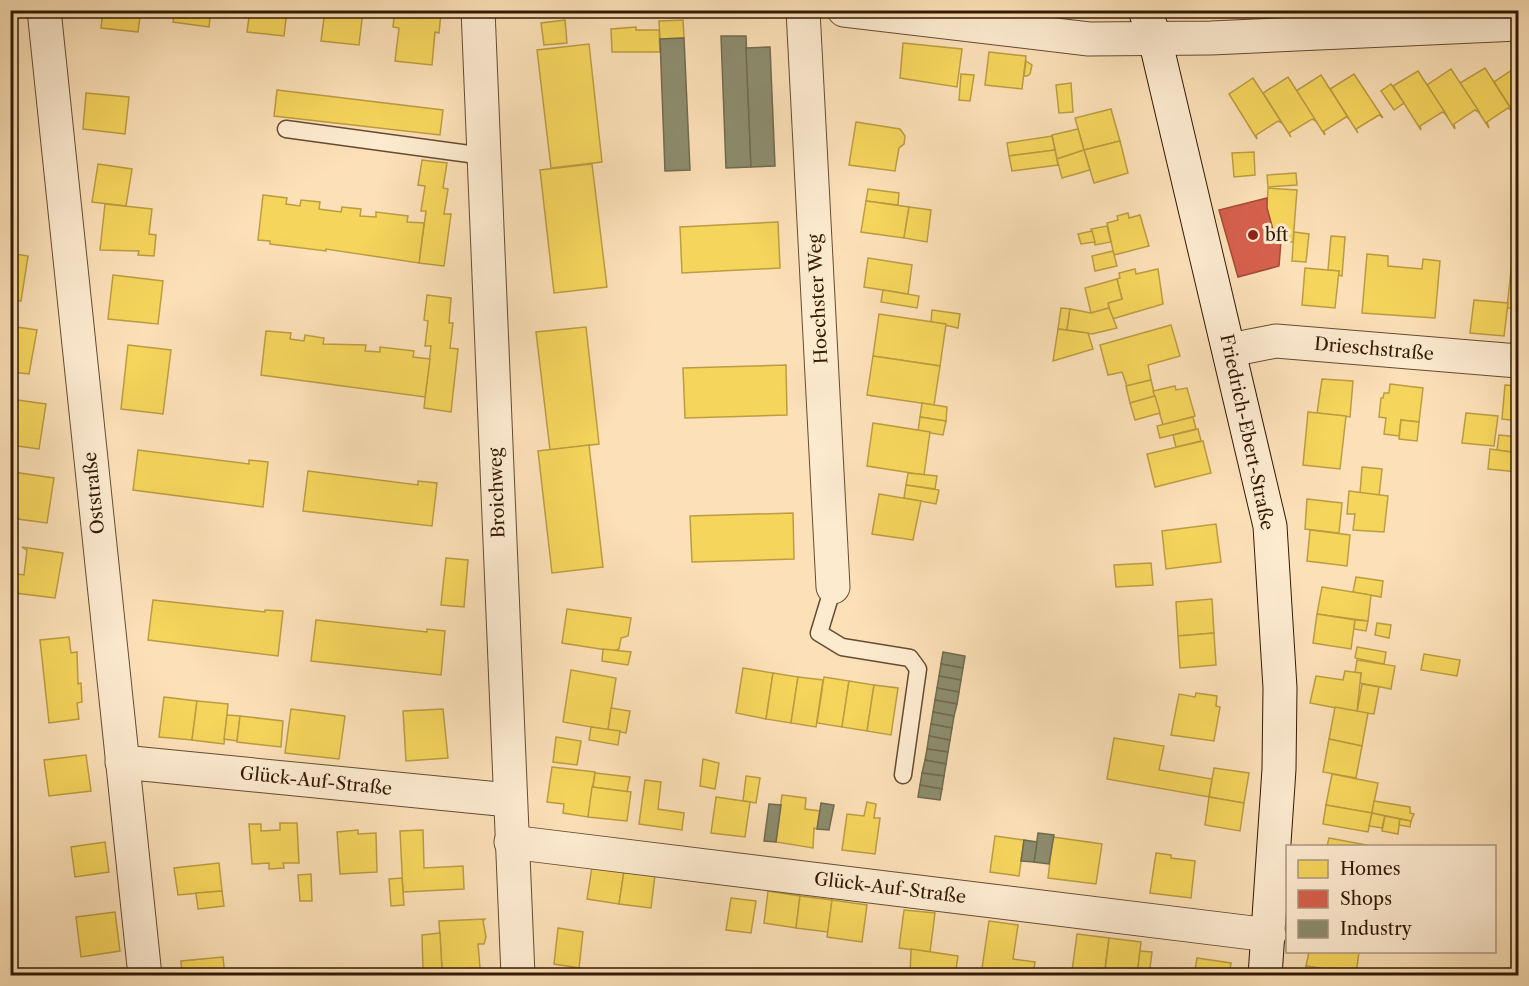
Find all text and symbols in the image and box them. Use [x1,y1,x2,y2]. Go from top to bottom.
place label: bft [1265,224,1289,246]
marker: bft [1246,228,1260,242]
street label: Hoechster Weg [804,233,832,365]
street label: Friedrich-Ebert-Straße [1215,332,1279,532]
street label: Drieschstraße [1313,333,1435,365]
street label: Broichweg [484,447,510,539]
street label: Oststraße [79,451,109,535]
street label: Glück-Auf-Straße [239,762,393,800]
legend [1286,845,1496,953]
text: Homes [1340,858,1401,880]
street label: Glück-Auf-Straße [813,868,967,908]
text: Shops [1340,888,1392,910]
text: Industry [1340,918,1413,940]

